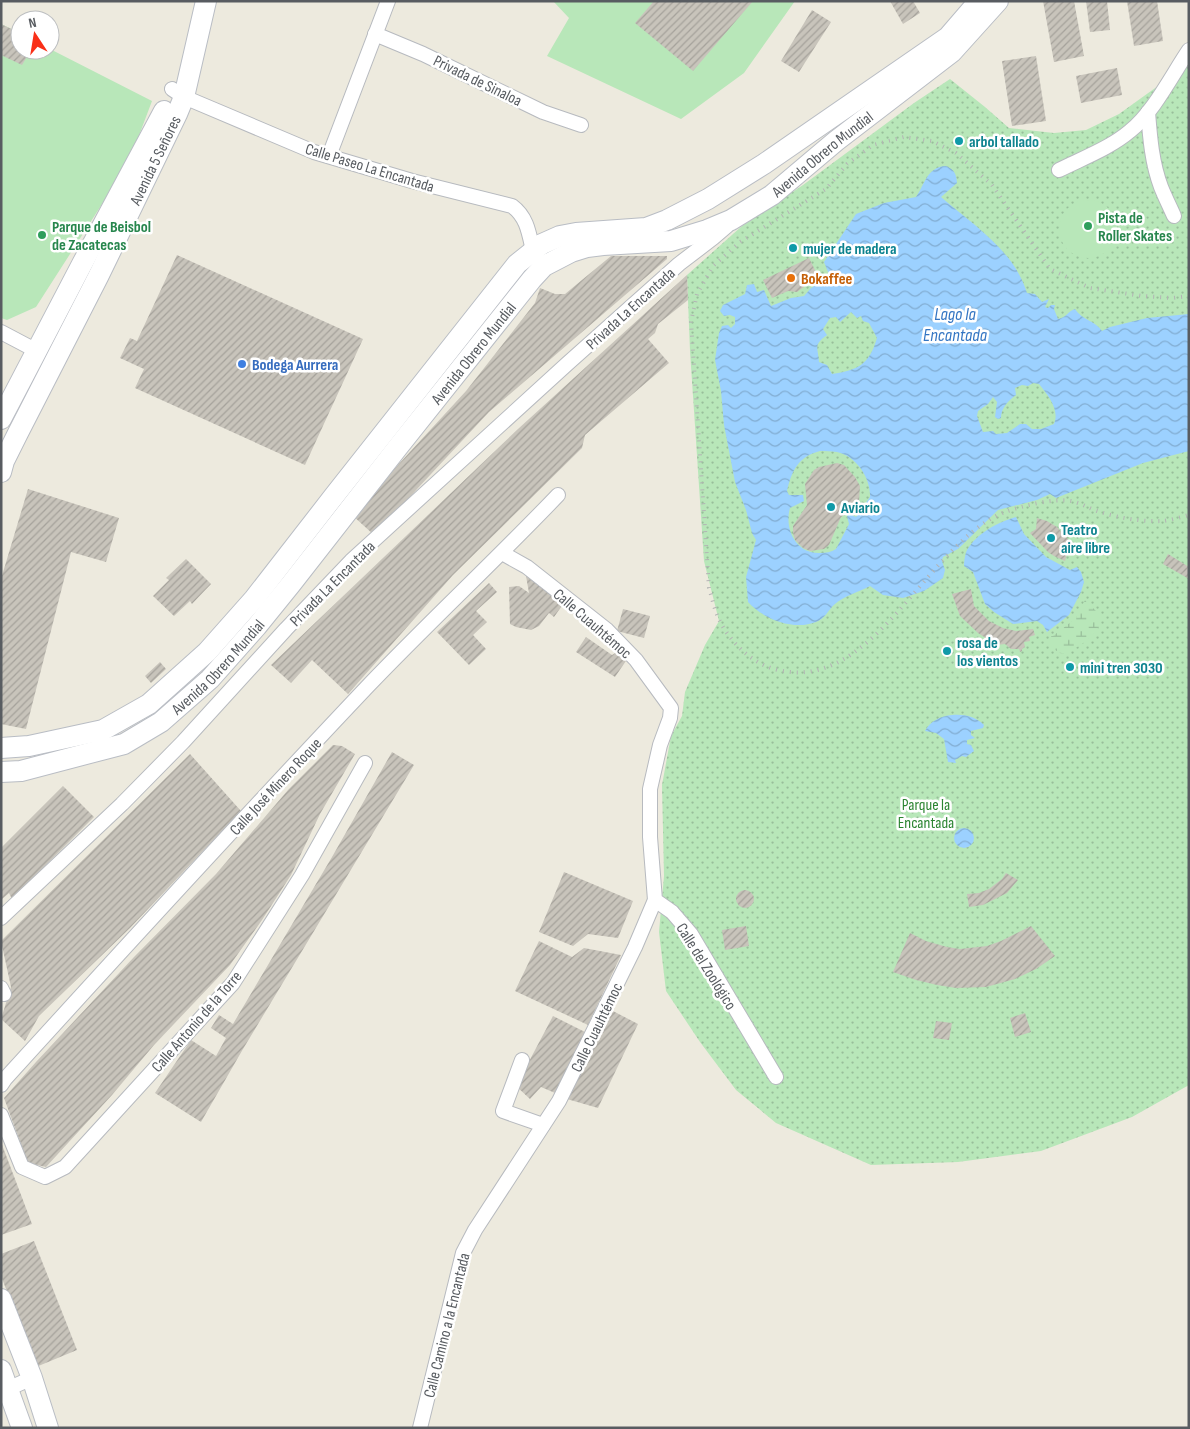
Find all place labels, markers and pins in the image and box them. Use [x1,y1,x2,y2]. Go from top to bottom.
place label: arbol tallado [969,133,1039,152]
marker: arbol tallado [953,135,965,147]
place label: Pista de Roller Skates [1098,209,1172,246]
place label: Parque de Beisbol de Zacatecas [52,218,151,255]
marker: Pista de Roller Skates [1082,220,1094,232]
marker: Parque de Beisbol de Zacatecas [36,229,48,241]
place label: mujer de madera [803,240,897,259]
marker: mujer de madera [787,242,799,254]
place label: Bokaffee [801,270,852,289]
marker: Bokaffee [785,272,797,284]
place label: Bodega Aurrera [252,356,338,375]
marker: Bodega Aurrera [236,358,248,370]
place label: Aviario [840,499,880,518]
marker: Aviario [825,501,837,513]
place label: Teatro aire libre [1061,521,1110,558]
marker: Teatro aire libre [1045,532,1057,544]
place label: rosa de los vientos [957,634,1018,671]
marker: rosa de los vientos [941,645,953,657]
place label: mini tren 3030 [1080,659,1163,678]
marker: mini tren 3030 [1064,661,1076,673]

